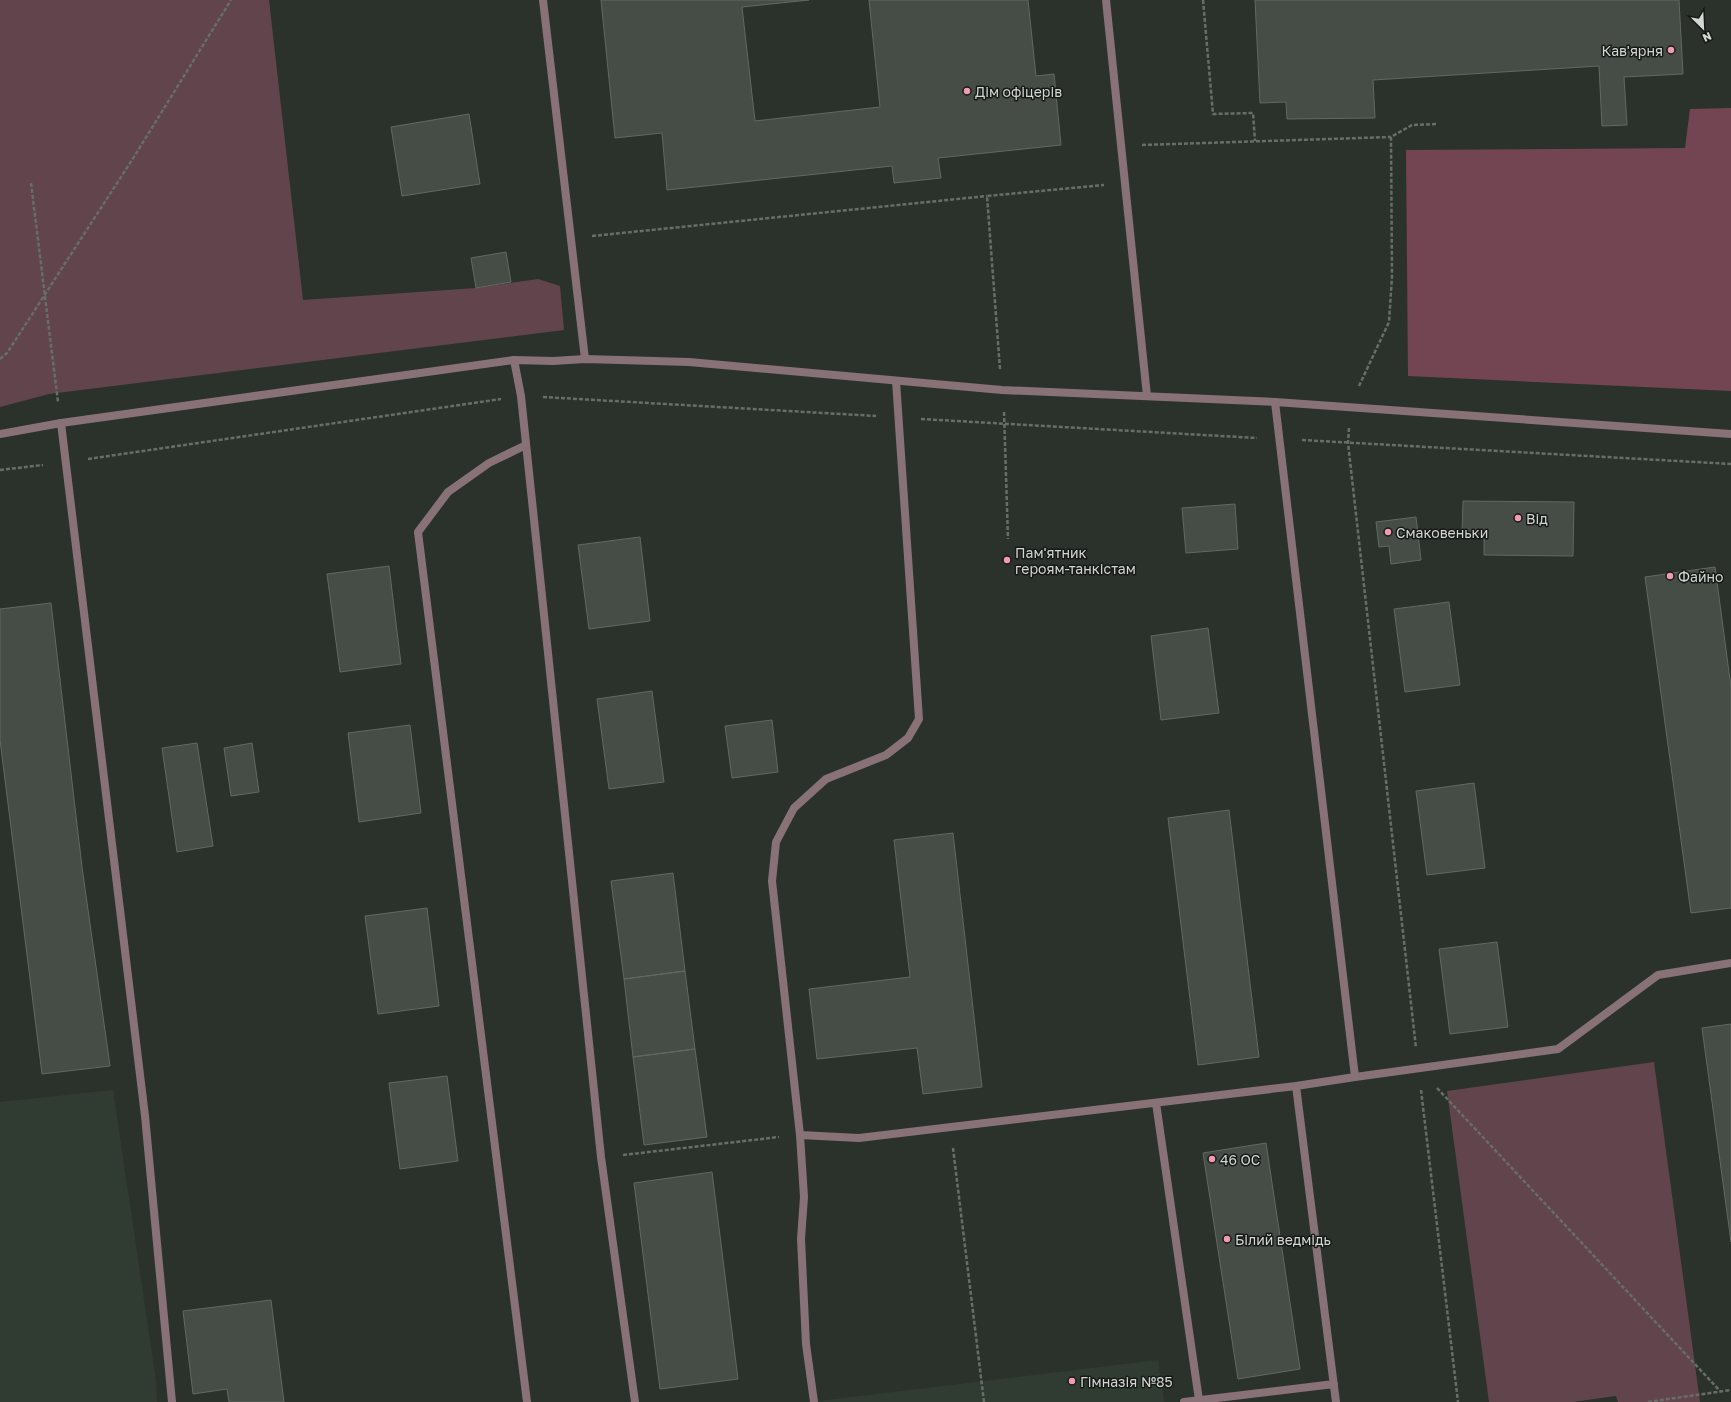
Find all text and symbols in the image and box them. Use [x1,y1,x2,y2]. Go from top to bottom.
north arrow [1683,8,1723,48]
text: N [1701,30,1714,45]
place label: Кав'ярня [1601,42,1663,59]
marker: Кав'ярня [1666,45,1676,55]
place label: Дім офіцерів [975,83,1062,100]
marker: Дім офіцерів [962,86,972,96]
place label: Від [1526,510,1548,527]
marker: Від [1513,513,1523,523]
place label: Смаковеньки [1396,524,1488,541]
marker: Смаковеньки [1383,527,1393,537]
place label: Пам'ятник героям-танкістам [1015,544,1136,577]
marker: Пам'ятник героям-танкістам [1002,555,1012,565]
place label: Файно [1678,568,1723,585]
marker: Файно [1665,571,1675,581]
place label: 46 ОС [1220,1151,1260,1168]
marker: 46 ОС [1207,1154,1217,1164]
place label: Білий ведмідь [1235,1231,1331,1248]
marker: Білий ведмідь [1222,1234,1232,1244]
place label: Гімназія №85 [1080,1373,1173,1390]
marker: Гімназія №85 [1067,1376,1077,1386]

